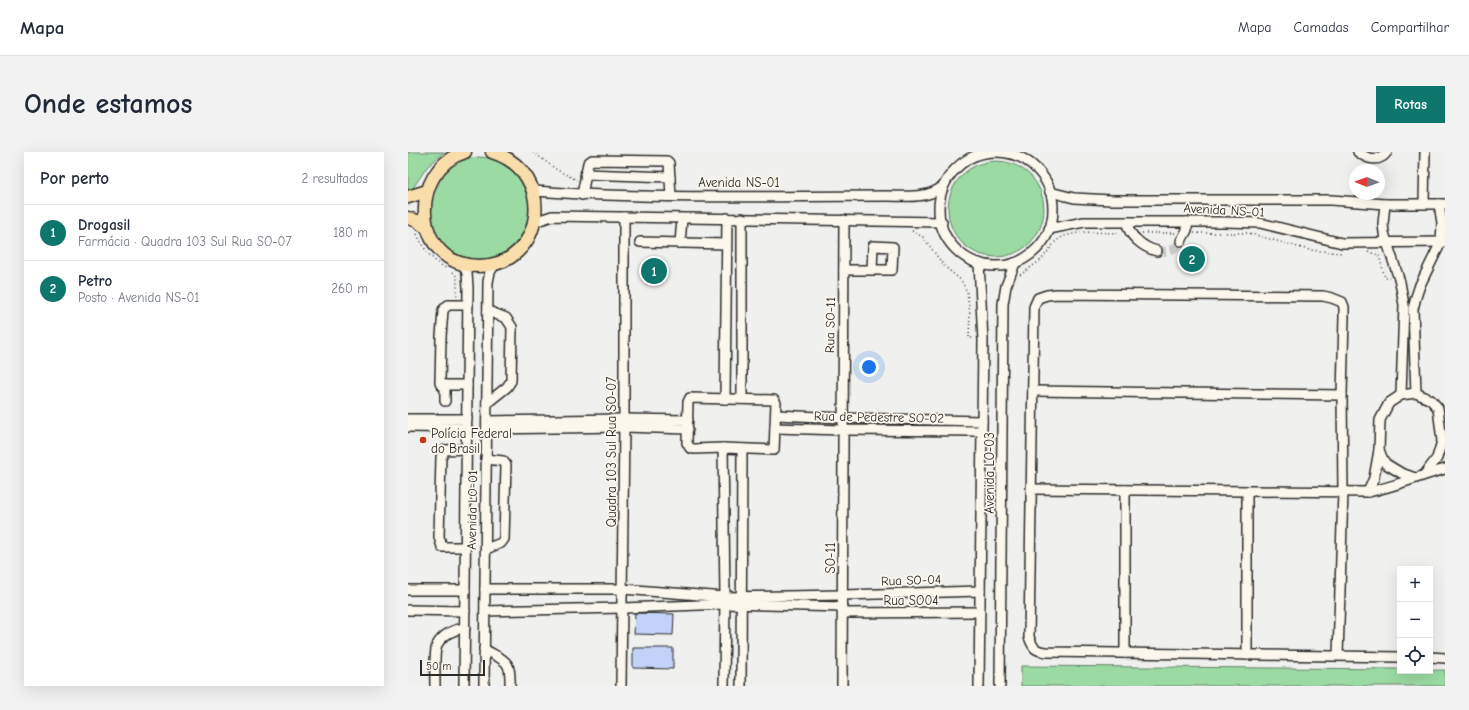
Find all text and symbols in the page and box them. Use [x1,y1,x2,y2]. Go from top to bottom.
text: Mapa [20,17,65,39]
text: Mapa [1238,19,1272,36]
text: Camadas [1294,19,1349,36]
text: Compartilhar [1371,19,1449,36]
button: Rotas [1376,86,1445,123]
text: Onde estamos [24,88,192,120]
north arrow [1349,164,1385,200]
text: Por perto [40,169,109,188]
text: 2 resultados [301,171,368,186]
street label: Avenida NS-01 [698,175,780,190]
street label: Avenida NS-01 [1183,200,1265,220]
text: Drogasil [78,216,130,234]
text: 1 [50,225,56,240]
text: 180 m [333,225,368,240]
text: Farmácia · Quadra 103 Sul Rua SO-07 [78,234,292,249]
pin: 2 [1179,244,1205,274]
pin: 1 [641,256,667,286]
text: Petro [78,272,112,290]
text: 2 [50,281,56,296]
text: 260 m [331,281,368,296]
text: Posto · Avenida NS-01 [78,290,199,305]
street label: Rua SO-11 [822,297,838,353]
your location [859,357,879,377]
street label: Quadra 103 Sul Rua SO-07 [604,377,619,527]
street label: Rua de Pedestre SO-02 [814,408,944,426]
place label: Polícia Federal do Brasil [431,426,512,456]
street label: Avenida LO-03 [982,432,997,514]
marker: Polícia Federal do Brasil [418,435,428,445]
street label: Avenida LO-01 [464,470,480,550]
street label: SO-11 [823,542,838,574]
map controls [1397,566,1433,674]
button: + [1397,566,1433,602]
street label: Rua SO-04 [881,571,941,589]
street label: Rua SO04 [883,593,939,608]
button: − [1397,602,1433,638]
button: locate [1397,638,1433,674]
scale bar [420,658,485,677]
text: 50 m [426,660,451,673]

